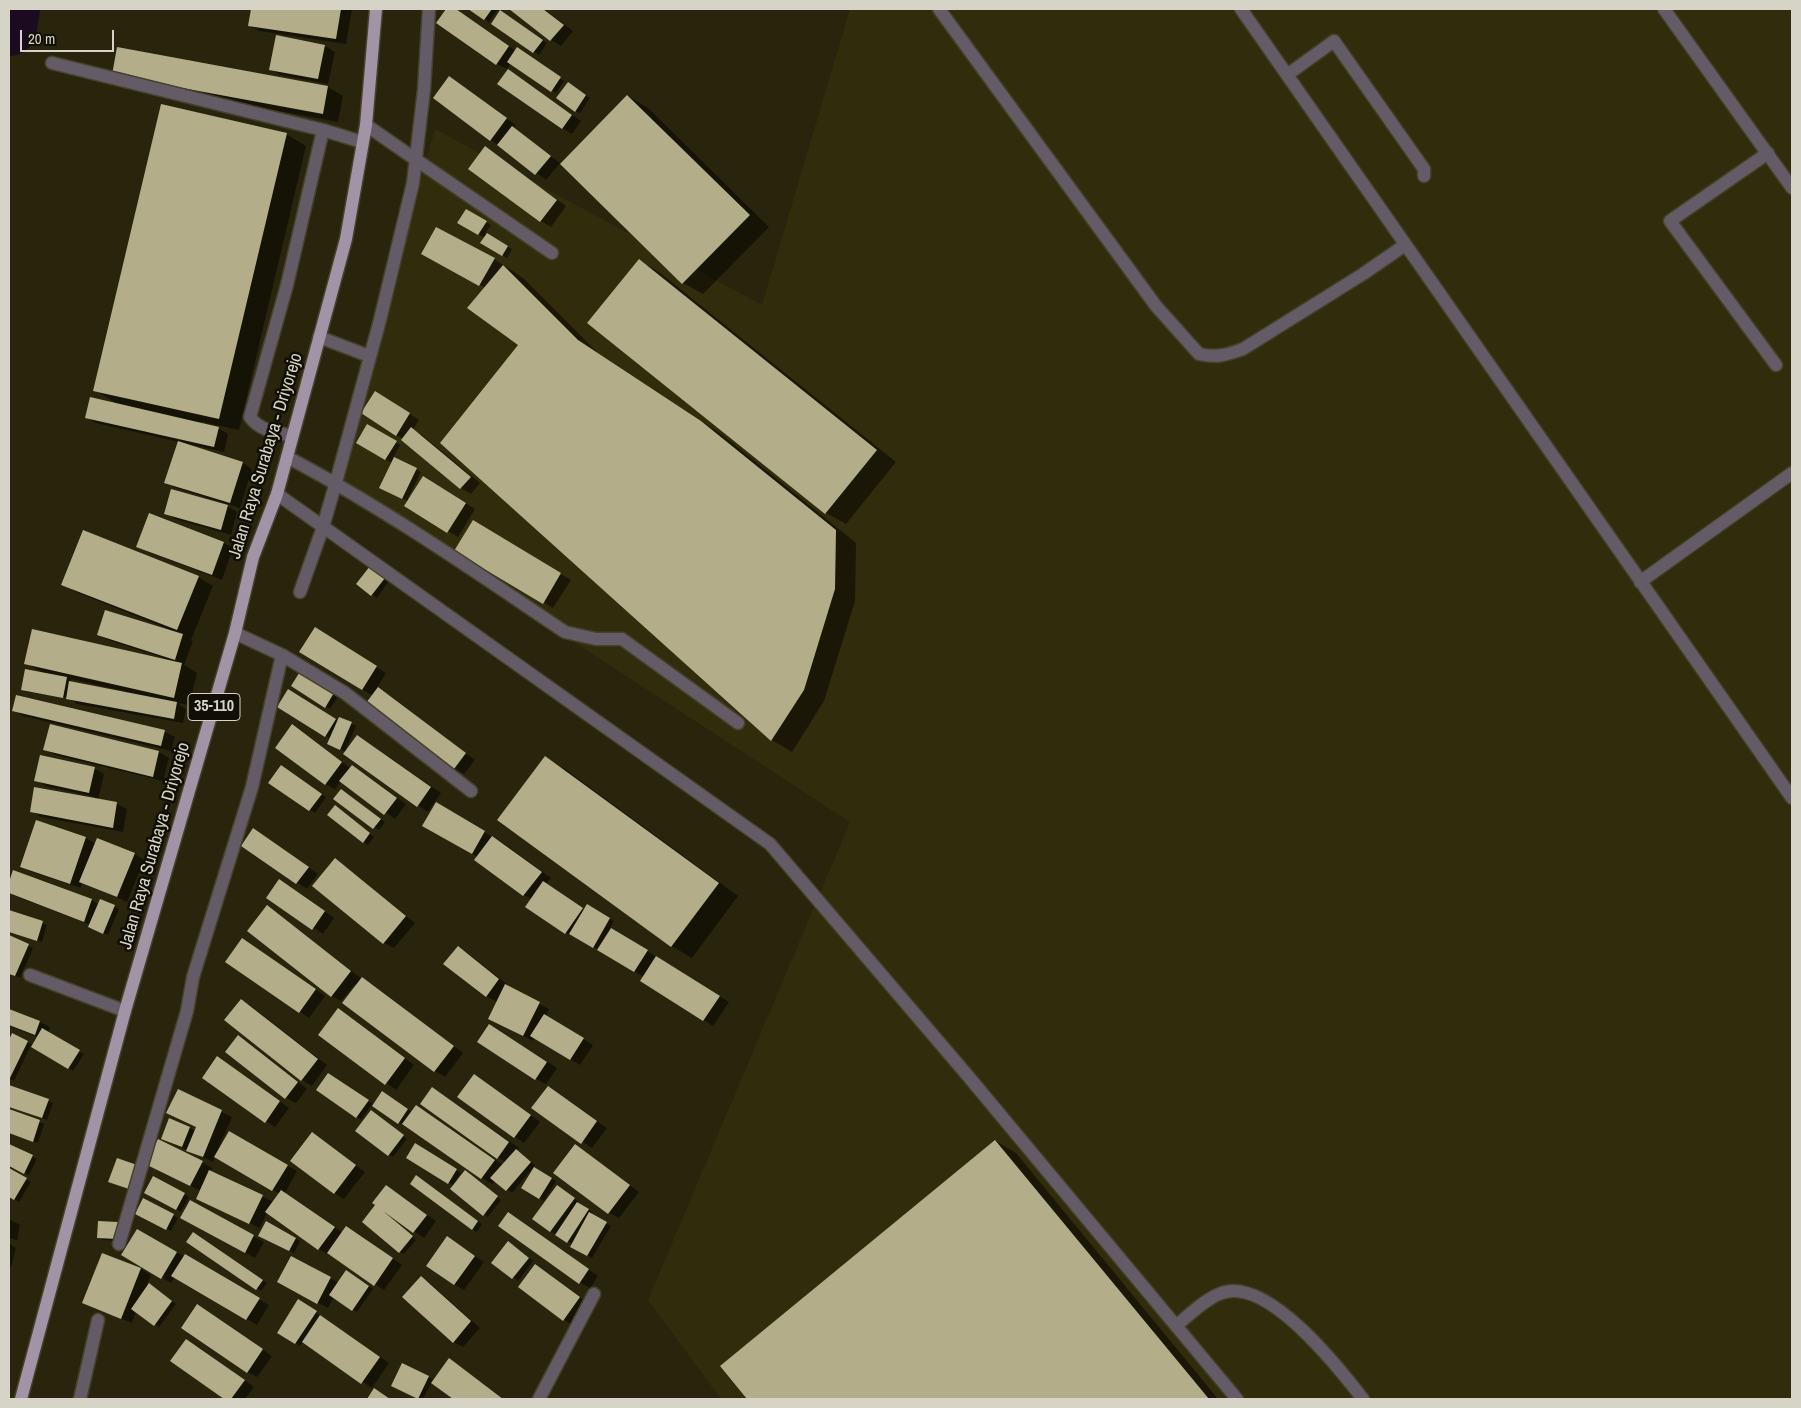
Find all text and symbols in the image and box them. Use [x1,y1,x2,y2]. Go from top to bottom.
scale bar [22,20,116,52]
text: 20 m [28,28,55,49]
street label: Jalan Raya Surabaya - Driyorejo [224,350,308,562]
road number: 35-110 [188,694,240,720]
street label: Jalan Raya Surabaya - Driyorejo [115,740,195,952]

